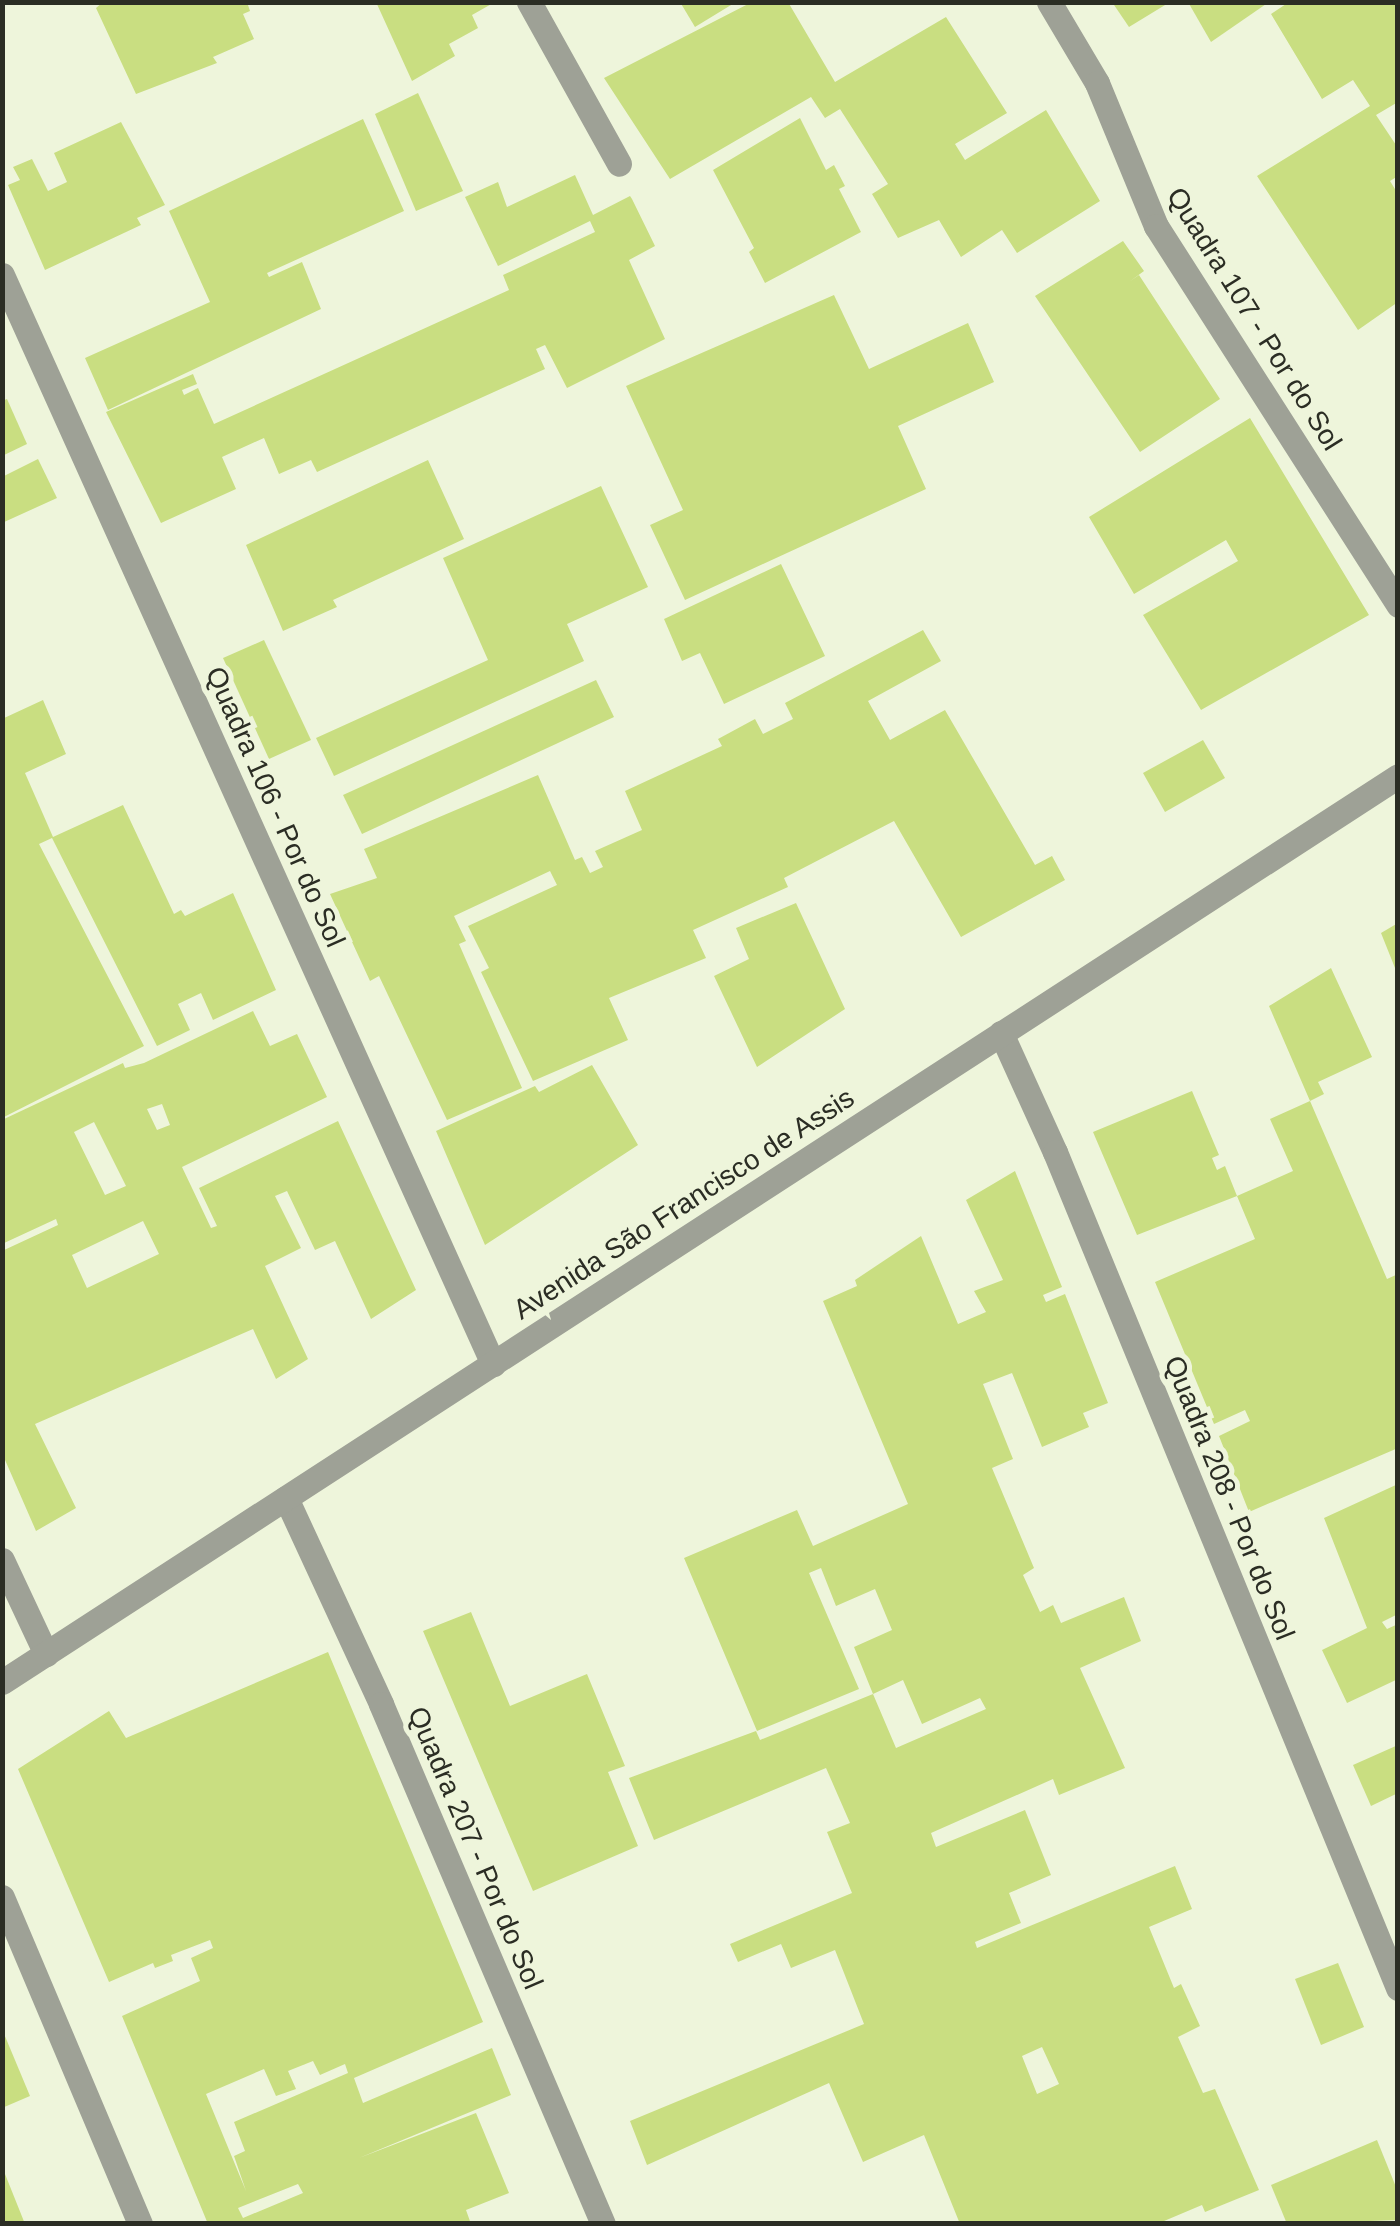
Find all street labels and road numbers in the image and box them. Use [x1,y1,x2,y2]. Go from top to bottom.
street label: Quadra 107 - Por do Sol [1159,181,1349,457]
street label: Quadra 106 - Por do Sol [198,662,352,952]
street label: Avenida São Francisco de Assis [507,1081,861,1327]
street label: Quadra 208 - Por do Sol [1157,1351,1301,1645]
street label: Quadra 207 - Por do Sol [400,1702,550,1994]

